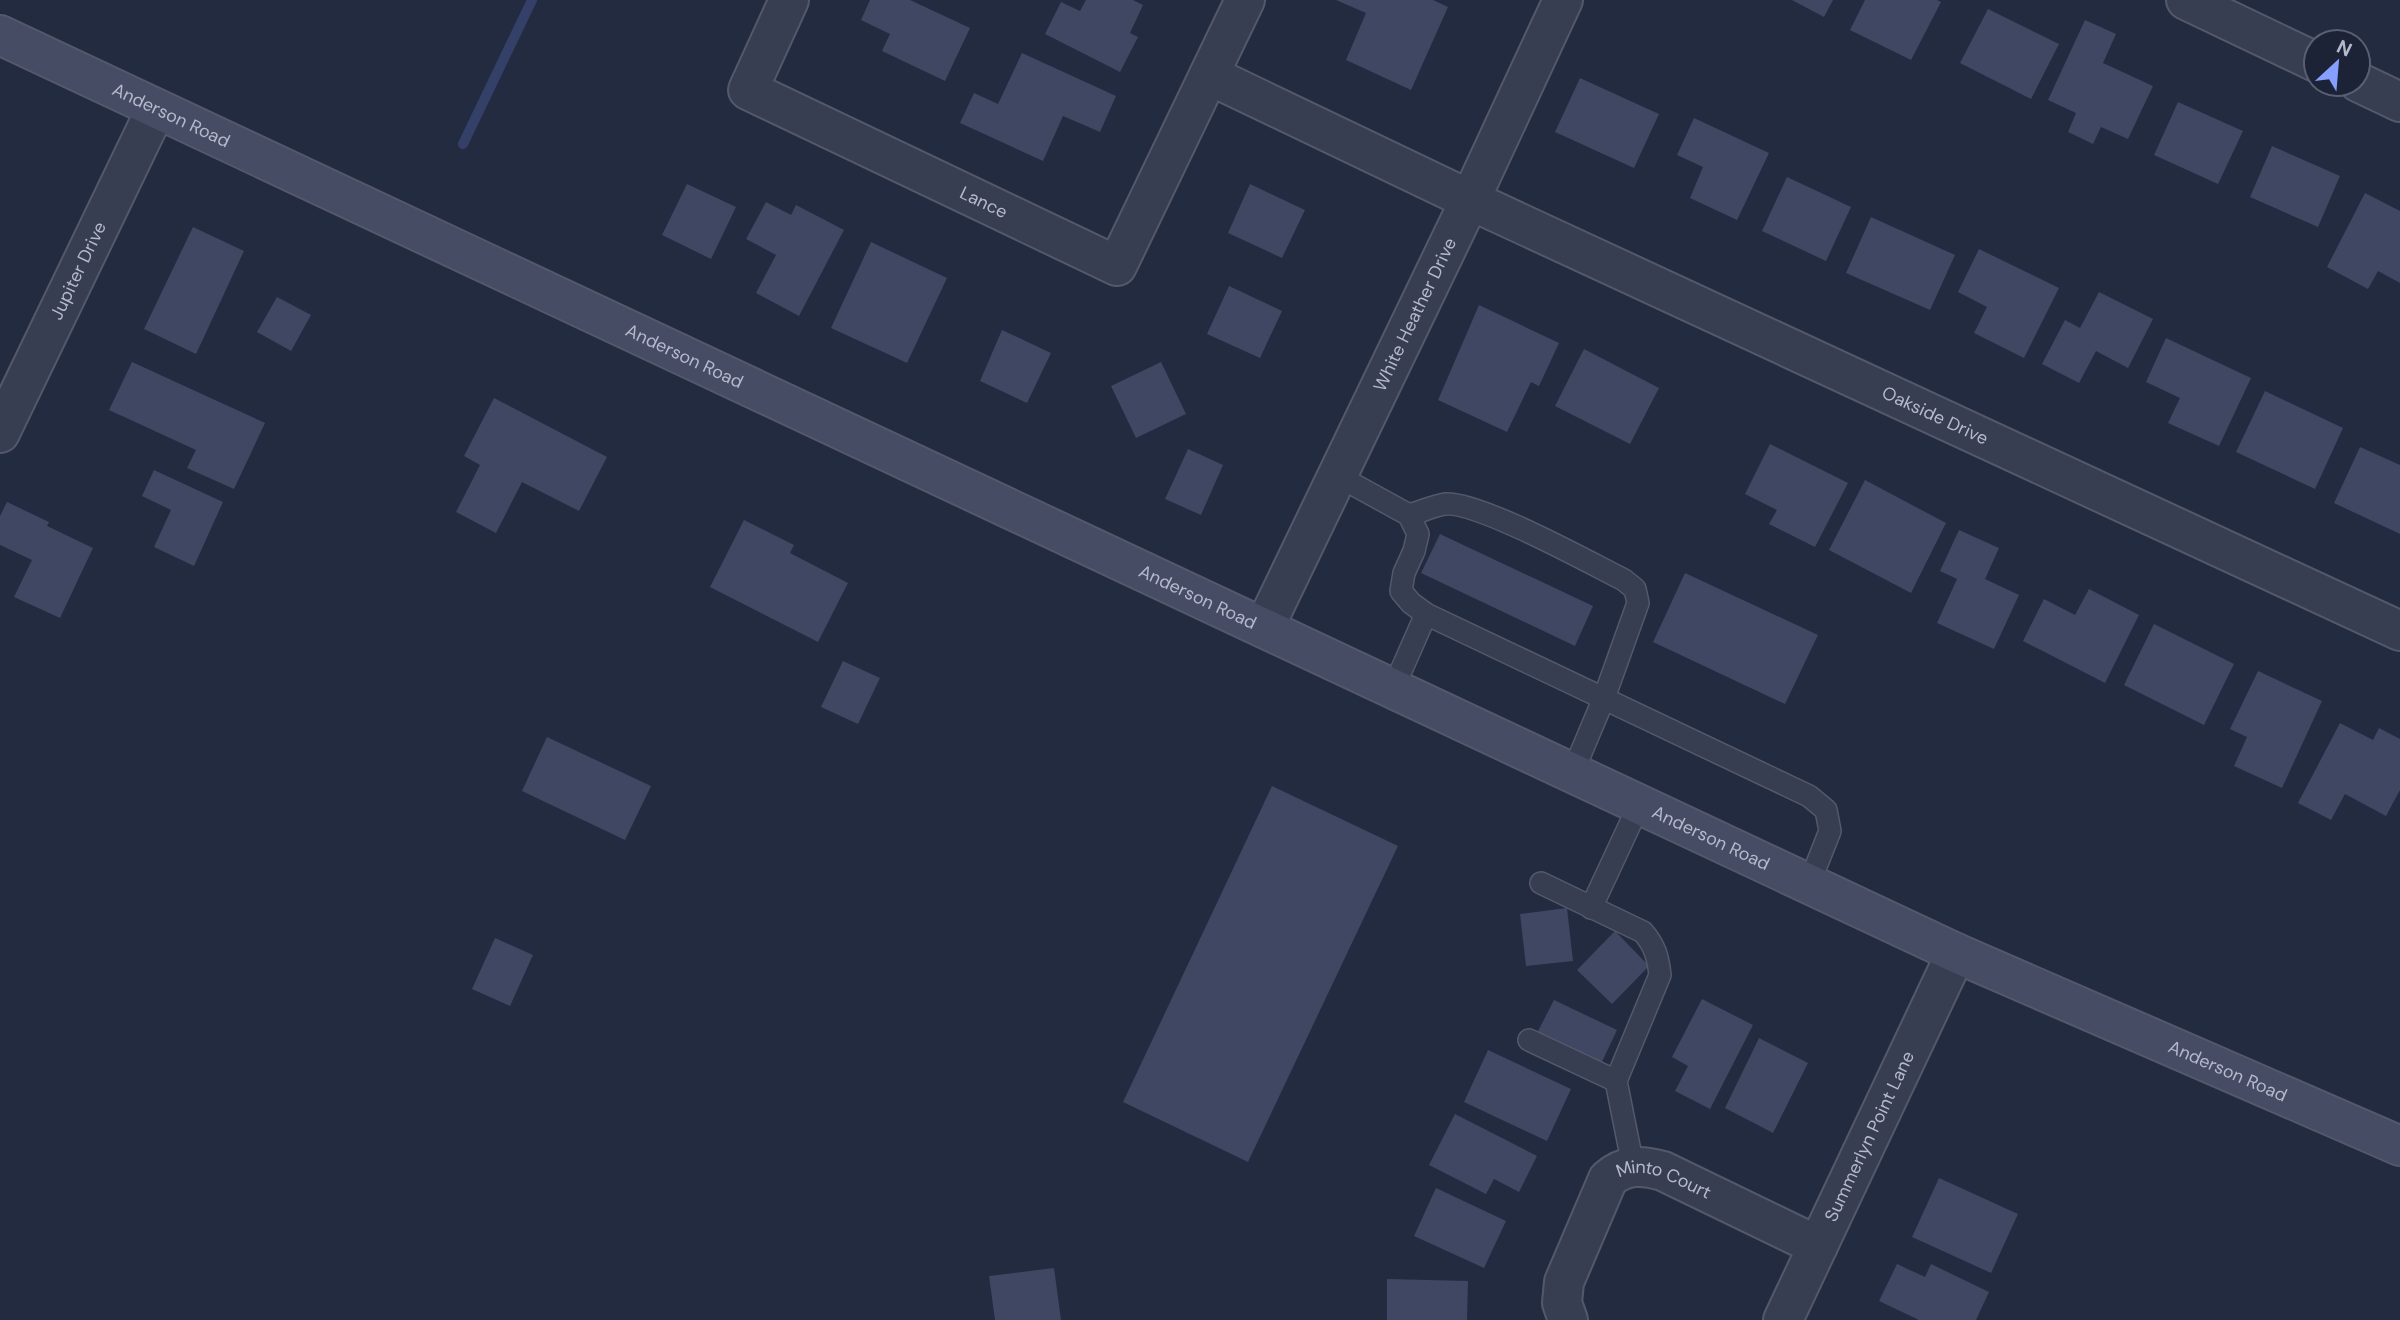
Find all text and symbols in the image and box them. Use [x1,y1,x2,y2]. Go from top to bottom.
north arrow [2302,28,2372,98]
text: N [2333,34,2356,62]
street label: Anderson Road [108,77,234,153]
street label: Lance [956,181,1011,224]
street label: Jupiter Drive [44,218,112,324]
street label: White Heather Drive [1368,234,1462,395]
street label: Anderson Road [622,318,747,394]
street label: Oakside Drive [1878,381,1992,451]
street label: Anderson Road [1135,559,1260,635]
street label: Anderson Road [1648,800,1774,876]
street label: Anderson Road [2165,1035,2291,1107]
street label: Summerlyn Point Lane [1819,1047,1920,1226]
street label: Minto Court [1613,1155,1715,1205]

